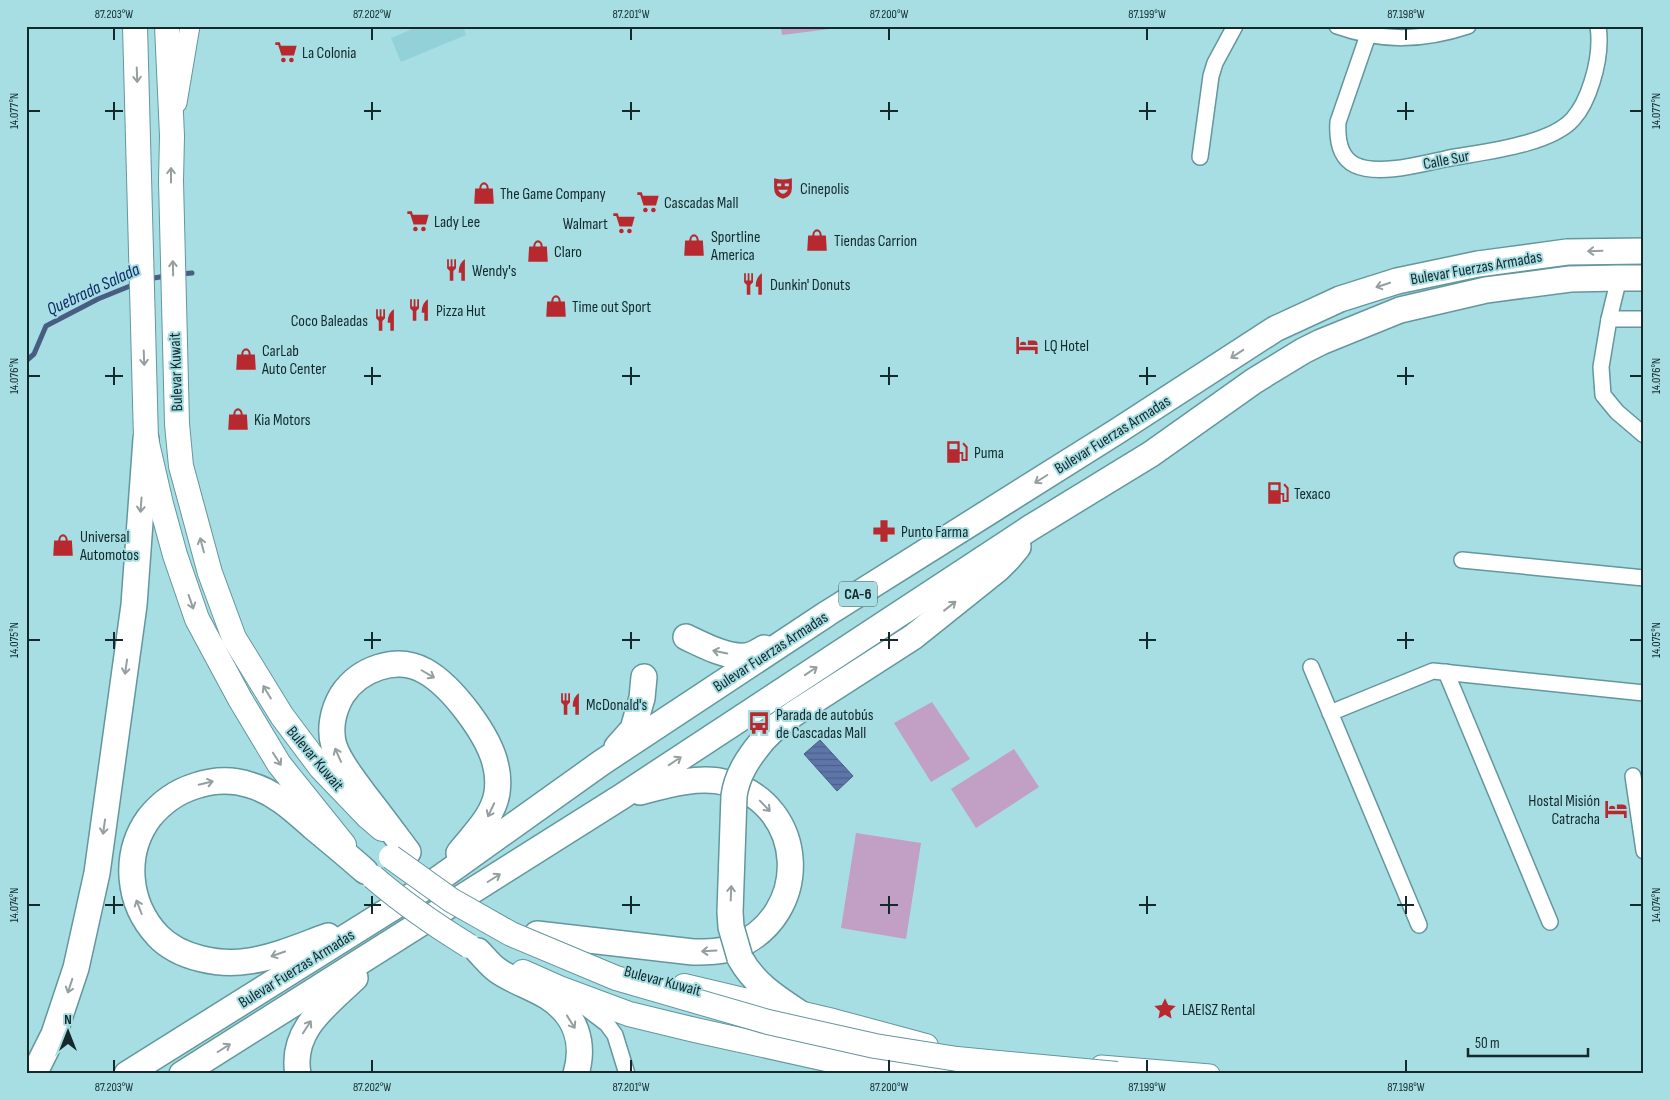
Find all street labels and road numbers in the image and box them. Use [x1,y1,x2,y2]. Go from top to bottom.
street label: Calle Sur [1422,147,1471,174]
street label: Bulevar Fuerzas Armadas [1409,248,1544,289]
street label: Bulevar Kuwait [166,332,187,412]
street label: Bulevar Fuerzas Armadas [1051,392,1174,479]
road number: CA-6 [839,582,877,606]
street label: Bulevar Fuerzas Armadas [710,608,832,696]
street label: Bulevar Kuwait [282,723,348,795]
street label: Bulevar Fuerzas Armadas [235,926,358,1013]
street label: Bulevar Kuwait [622,962,703,1001]

